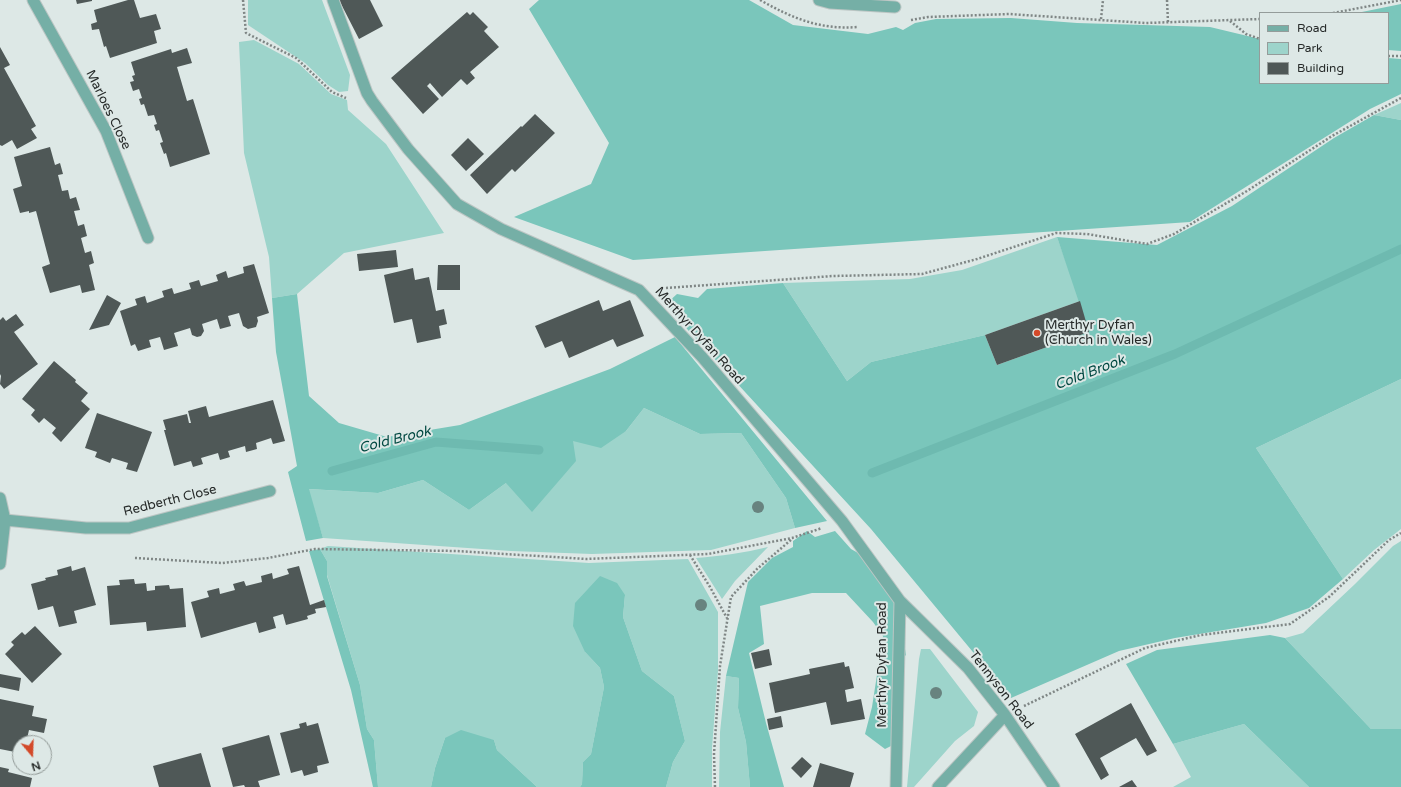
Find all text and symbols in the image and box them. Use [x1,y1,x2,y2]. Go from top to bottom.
legend [1259,12,1389,84]
text: Road [1297,21,1327,35]
text: Park [1297,41,1323,55]
text: Building [1297,61,1344,75]
street label: Marloes Close [82,68,134,152]
street label: Merthyr Dyfan Road [651,284,747,388]
place label: Merthyr Dyfan (Church in Wales) [1045,318,1152,349]
marker: Merthyr Dyfan (Church in Wales) [1032,328,1042,338]
water label: Cold Brook [1053,352,1127,394]
water label: Cold Brook [357,423,433,457]
street label: Redberth Close [122,482,218,520]
street label: Merthyr Dyfan Road [875,602,891,728]
street label: Tennyson Road [966,648,1036,732]
north arrow [12,735,52,775]
text: N [29,758,42,773]

